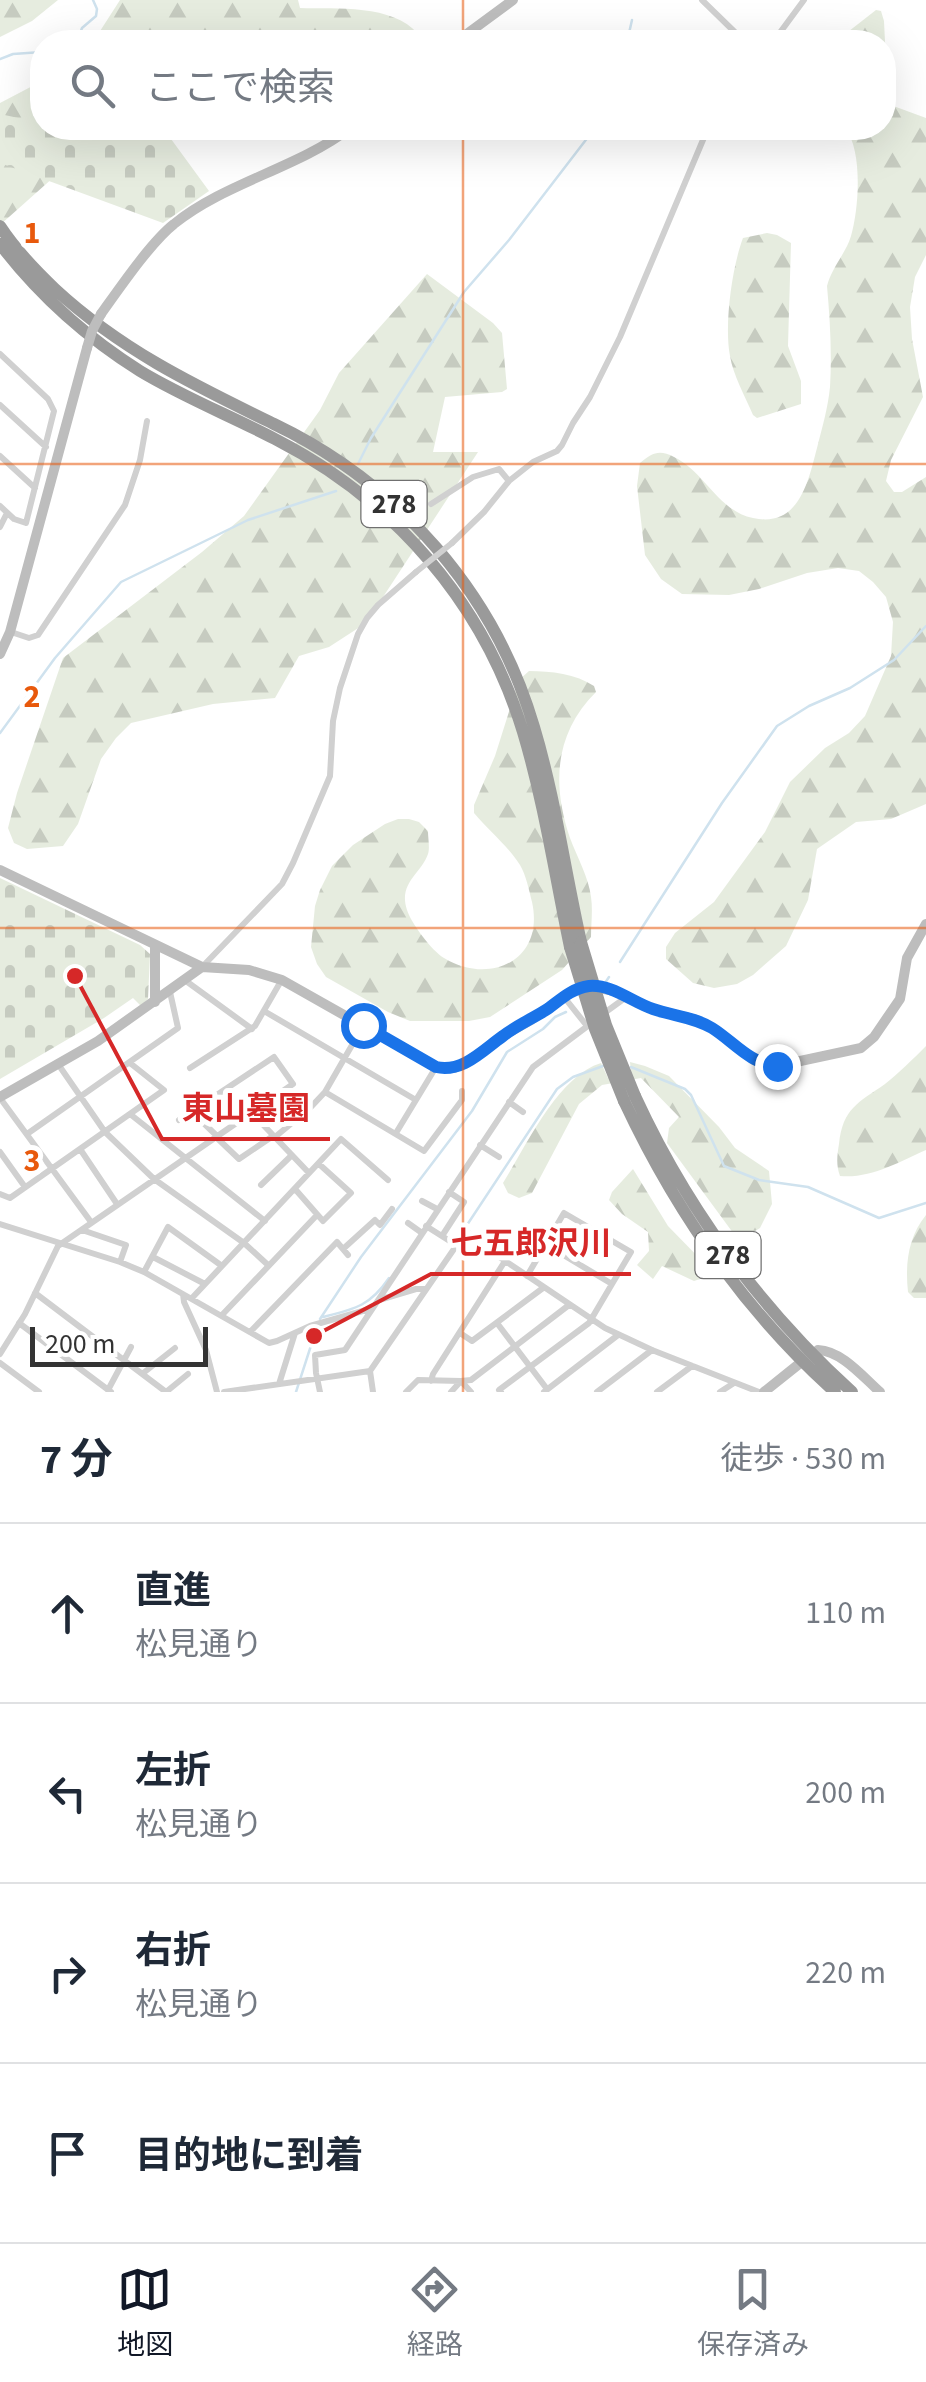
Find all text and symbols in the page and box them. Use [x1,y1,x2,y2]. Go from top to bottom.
search box [30,30,896,140]
icon: search [65,58,120,113]
text: ここで検索 [145,61,335,115]
text: 1 [24,210,40,256]
road number: 278 [362,481,426,527]
text: 2 [24,674,40,720]
route start [341,1003,387,1049]
route end [755,1044,801,1090]
callout: 東山墓園 [162,1077,330,1139]
text: 東山墓園 [182,1086,310,1132]
text: 3 [24,1138,40,1184]
callout: 七五郎沢川 [431,1212,631,1274]
text: 七五郎沢川 [451,1221,611,1267]
road number: 278 [696,1232,760,1278]
scale bar [30,1322,208,1366]
text: 200 m [45,1324,116,1364]
text: 7 分 [40,1430,113,1490]
text: 徒歩 · 530 m [721,1436,886,1482]
text: 直進 [135,1564,211,1618]
icon: ahead [40,1586,95,1641]
text: 110 m [805,1590,886,1636]
text: 松見通り [135,1622,263,1668]
text: 左折 [135,1744,211,1798]
icon: left [40,1766,95,1821]
text: 200 m [805,1770,886,1816]
text: 松見通り [135,1802,263,1848]
text: 右折 [135,1924,211,1978]
icon: right [40,1946,95,2001]
text: 220 m [805,1950,886,1996]
text: 松見通り [135,1982,263,2028]
icon: arrive [40,2126,95,2181]
text: 目的地に到着 [135,2129,363,2183]
tab: 地図 [117,2262,173,2365]
tab: 経路 [407,2262,463,2365]
tab: 保存済み [697,2262,809,2365]

